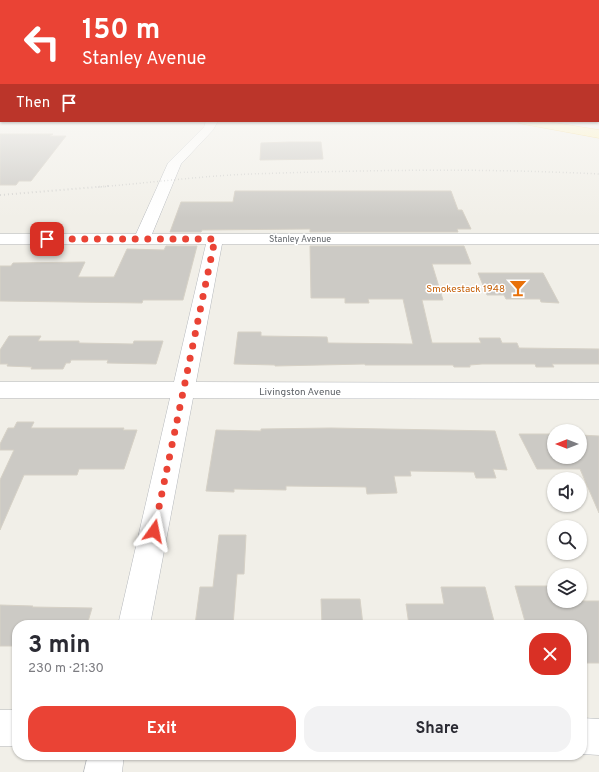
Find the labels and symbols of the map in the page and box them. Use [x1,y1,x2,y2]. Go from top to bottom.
pin [30,222,64,256]
street label: Stanley Avenue [269,234,331,245]
bar icon: Smokestack 1948 [508,278,528,298]
place label: Smokestack 1948 [426,283,505,296]
street label: Livingston Avenue [259,386,341,399]
north arrow [547,424,587,464]
position arrow [133,510,175,552]

